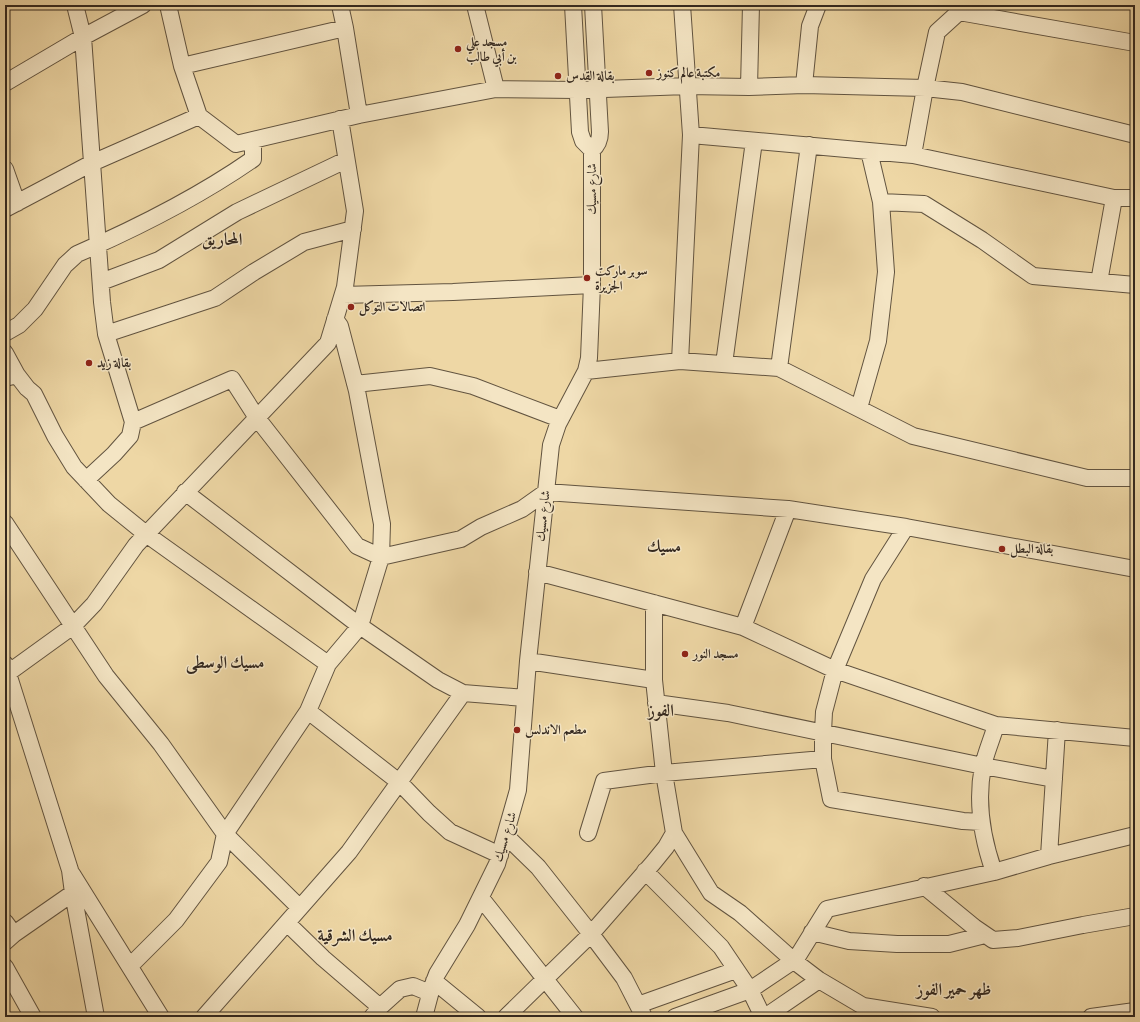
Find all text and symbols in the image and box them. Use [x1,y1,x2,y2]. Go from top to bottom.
place label: مسجد علي بن أبي طالب [465,34,517,68]
marker: مسجد علي بن أبي طالب [453,44,463,54]
place label: مكتبة عالم كنوز [655,65,720,84]
place label: بقالة القدس [566,68,615,84]
marker: مكتبة عالم كنوز [644,68,654,78]
marker: بقالة القدس [553,71,563,81]
street label: شارع مسيك [584,163,603,215]
district label: المحاريق [202,229,243,251]
place label: سوبر ماركت الجزيرة [595,263,648,294]
marker: سوبر ماركت الجزيرة [582,273,592,283]
place label: اتصالات التوكل [359,299,426,316]
marker: اتصالات التوكل [346,302,356,312]
place label: بقالة زيد [97,355,132,371]
marker: بقالة زيد [84,358,94,368]
street label: شارع مسيك [532,490,557,543]
district label: مسيك [647,536,681,558]
place label: بقالة البطل [1010,541,1054,558]
marker: بقالة البطل [997,544,1007,554]
place label: مسجد النور [691,646,739,662]
marker: مسجد النور [680,649,690,659]
district label: مسيك الوسطى [186,652,264,674]
district label: الفوز [646,700,674,722]
place label: مطعم الاندلس [525,722,587,742]
marker: مطعم الاندلس [512,725,522,735]
street label: شارع مسيك [490,810,523,865]
district label: مسيك الشرقية [317,925,393,947]
district label: ظهر حمير الفوز [914,979,992,1001]

